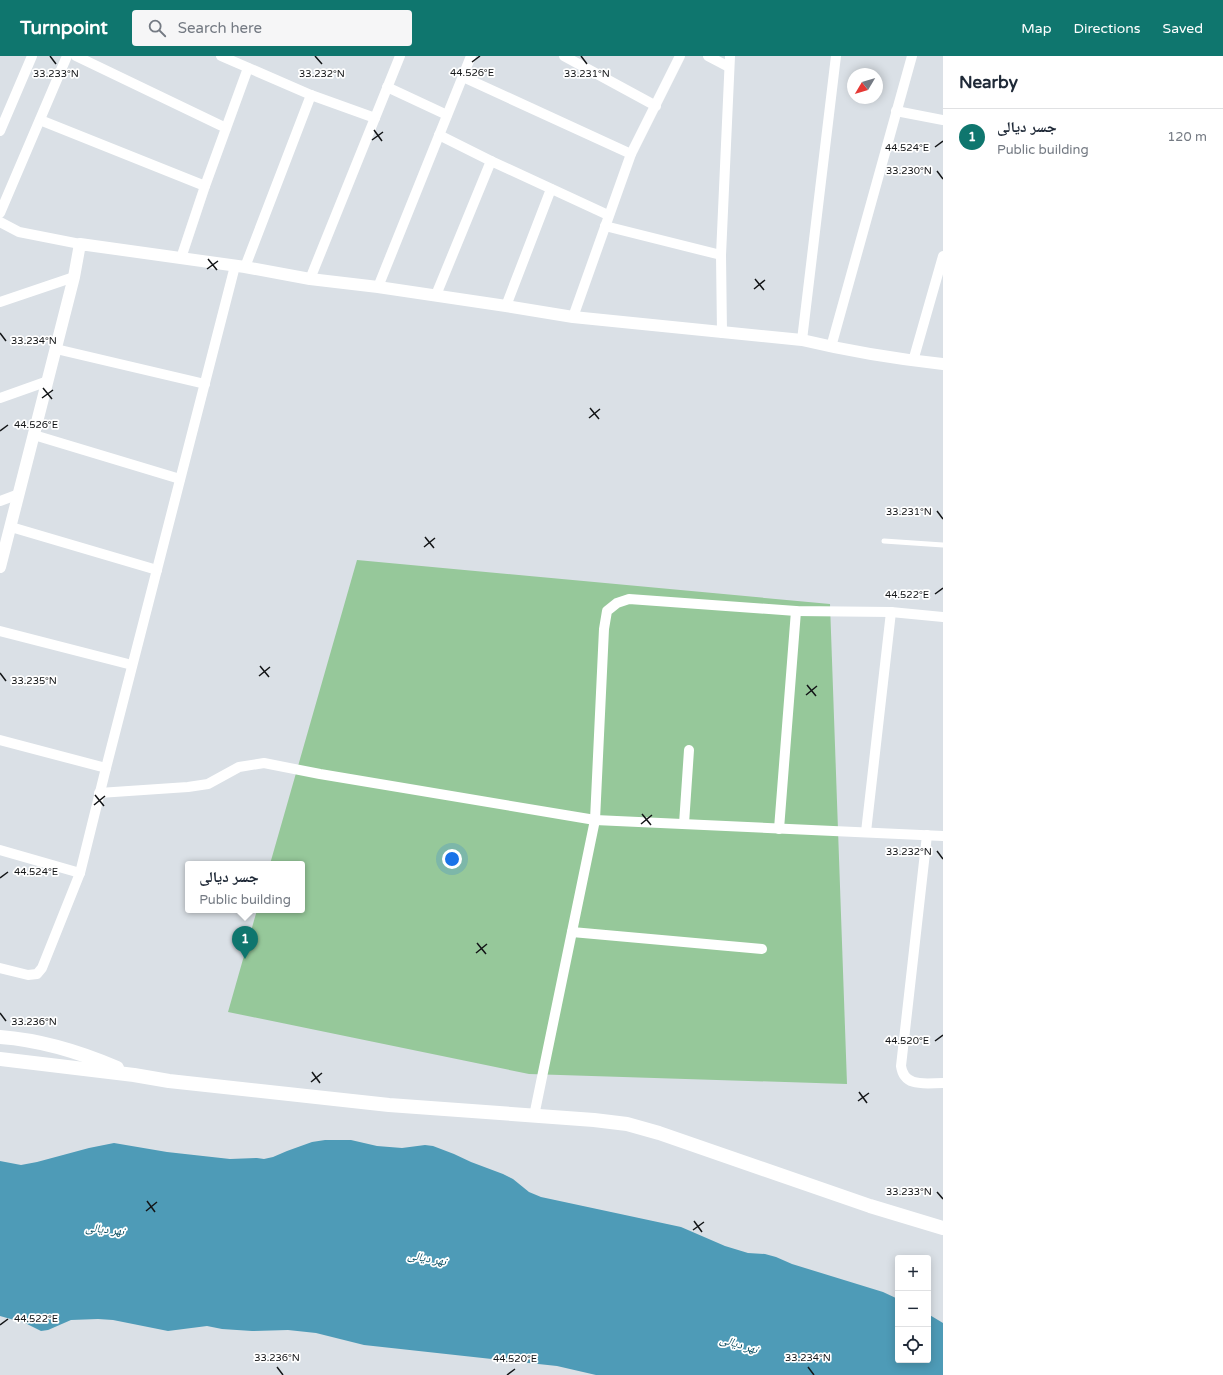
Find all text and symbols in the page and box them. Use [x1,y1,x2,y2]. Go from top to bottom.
search box [132,10,412,46]
text: Turnpoint [20,17,108,39]
icon: search [146,17,168,39]
text: Search here [178,19,262,37]
text: Map [1021,20,1052,37]
text: Directions [1074,20,1141,37]
text: Saved [1163,20,1203,37]
text: 44.526°E [450,67,494,79]
text: 33.233°N [33,68,79,80]
text: 33.232°N [299,68,345,80]
text: 33.231°N [564,68,610,80]
north arrow [847,68,883,104]
text: Nearby [959,72,1018,93]
text: جسر ديالى [997,118,1057,136]
text: 1 [968,129,976,145]
text: 120 m [1167,129,1207,145]
text: 44.524°E [885,142,929,154]
text: Public building [997,142,1089,158]
text: 33.230°N [886,165,932,177]
text: 33.234°N [11,335,57,347]
text: 44.526°E [14,419,58,431]
text: 33.231°N [886,506,932,518]
text: 44.522°E [885,589,929,601]
text: 33.235°N [11,675,57,687]
text: 33.232°N [886,846,932,858]
your location [442,849,462,869]
popup [185,861,305,913]
text: 44.524°E [14,866,58,878]
text: جسر ديالى [199,868,259,886]
text: Public building [199,892,291,908]
pin: 1 [232,926,258,959]
text: 33.236°N [11,1016,57,1028]
text: 44.520°E [885,1035,929,1047]
text: 33.233°N [886,1186,932,1198]
water label: نهر ديالى [85,1220,127,1239]
water label: نهر ديالى [407,1248,450,1270]
map controls [895,1255,931,1363]
button: + [895,1255,931,1291]
button: − [895,1291,931,1327]
text: 44.522°E [14,1313,58,1325]
button: locate [895,1327,931,1363]
water label: نهر ديالى [718,1332,762,1358]
text: 33.236°N [254,1352,300,1364]
text: 33.234°N [785,1352,831,1364]
text: 44.520°E [493,1353,537,1365]

